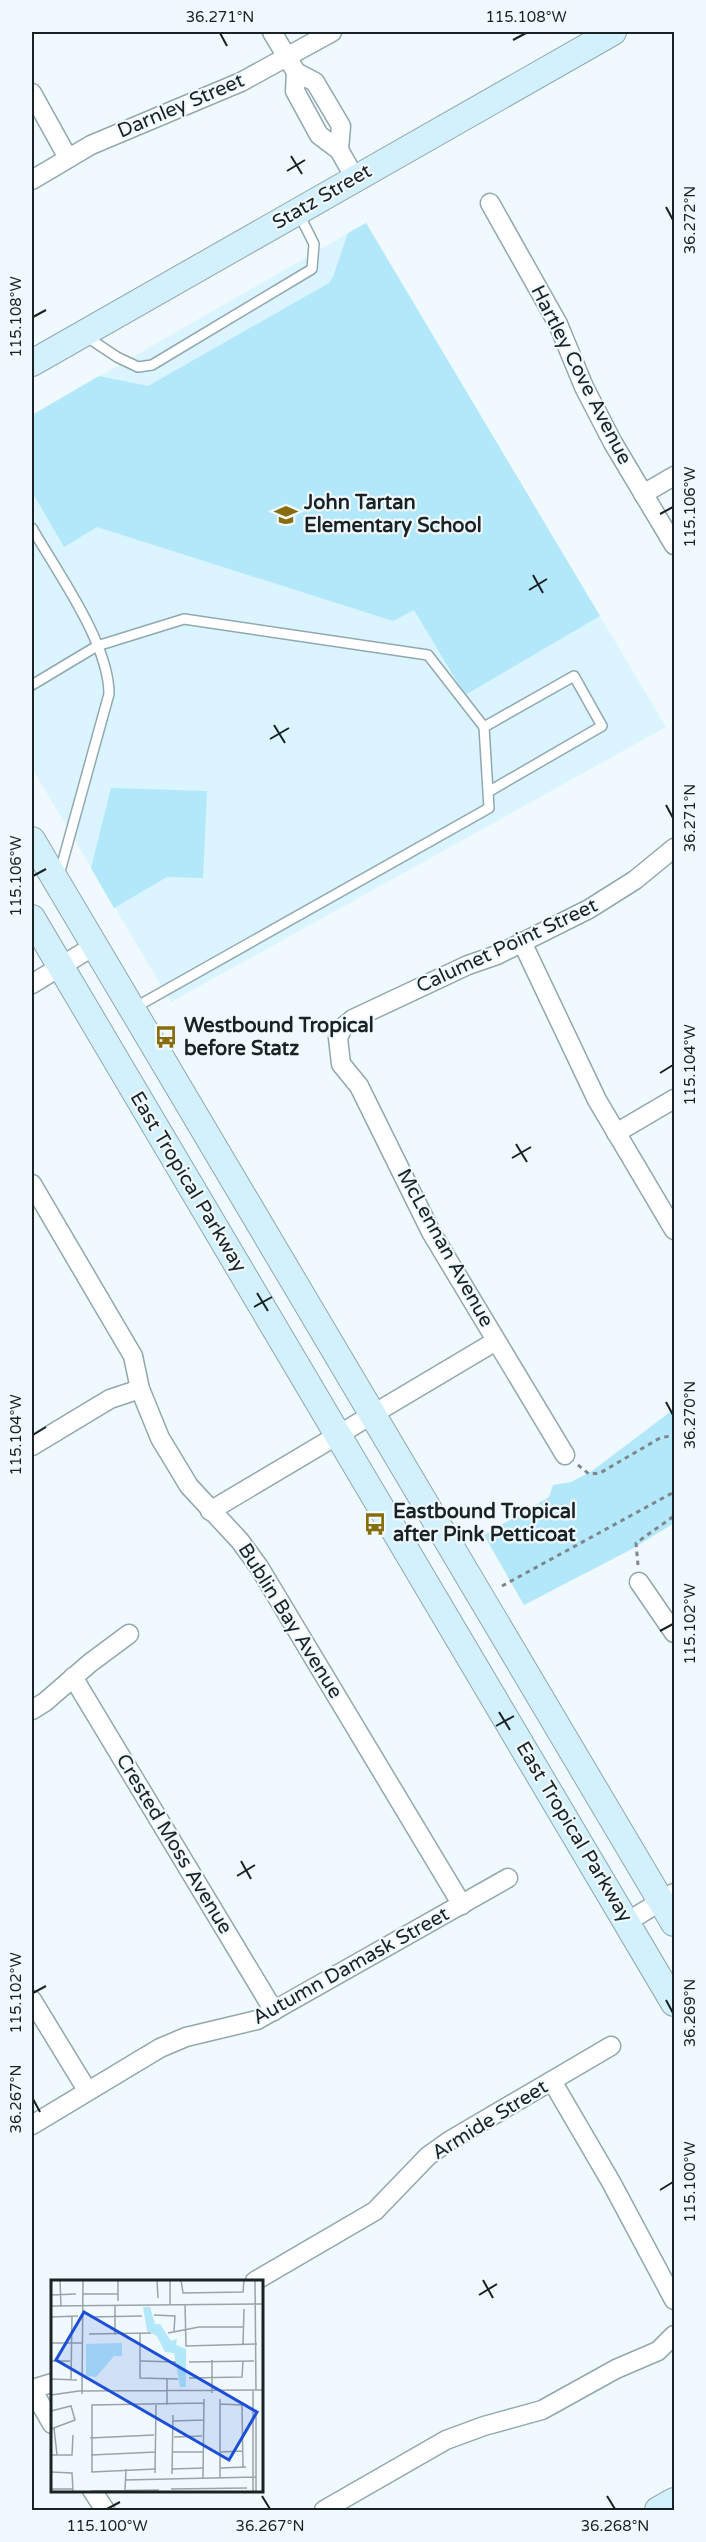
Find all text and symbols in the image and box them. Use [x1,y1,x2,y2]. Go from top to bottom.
text: 36.271°N [186,8,254,26]
text: 115.108°W [485,8,567,26]
street label: Darnley Street [114,68,248,143]
street label: Statz Street [268,159,376,235]
text: 36.272°N [681,186,699,254]
text: 115.108°W [7,276,25,358]
street label: Hartley Cove Avenue [525,281,637,469]
text: 115.106°W [681,467,699,547]
place label: John Tartan Elementary School [303,491,482,538]
school or university icon: John Tartan Elementary School [273,502,299,528]
text: 36.271°N [681,784,699,852]
text: 115.106°W [7,836,25,916]
street label: Calumet Point Street [413,893,602,999]
place label: Westbound Tropical before Statz [184,1014,374,1061]
bus stop icon: Westbound Tropical before Statz [153,1024,179,1050]
text: 115.104°W [681,1024,699,1106]
street label: East Tropical Parkway [125,1087,252,1277]
street label: McLennan Avenue [392,1165,498,1331]
text: 36.270°N [681,1381,699,1449]
text: 115.104°W [7,1394,25,1476]
place label: Eastbound Tropical after Pink Petticoat [393,1500,576,1547]
bus stop icon: Eastbound Tropical after Pink Petticoat [362,1511,388,1537]
street label: Bublin Bay Avenue [233,1539,347,1703]
text: 115.102°W [681,1583,699,1665]
street label: East Tropical Parkway [511,1737,638,1927]
street label: Crested Moss Avenue [111,1750,237,1938]
street label: Autumn Damask Street [249,1902,454,2030]
text: 115.102°W [7,1952,25,2034]
text: 36.269°N [681,1979,699,2047]
text: 36.267°N [7,2064,25,2134]
street label: Armide Street [428,2075,553,2165]
text: 115.100°W [681,2141,699,2223]
inset map [51,2280,262,2491]
text: 115.100°W [66,2517,148,2535]
text: 36.267°N [235,2517,305,2535]
text: 36.268°N [581,2517,649,2535]

